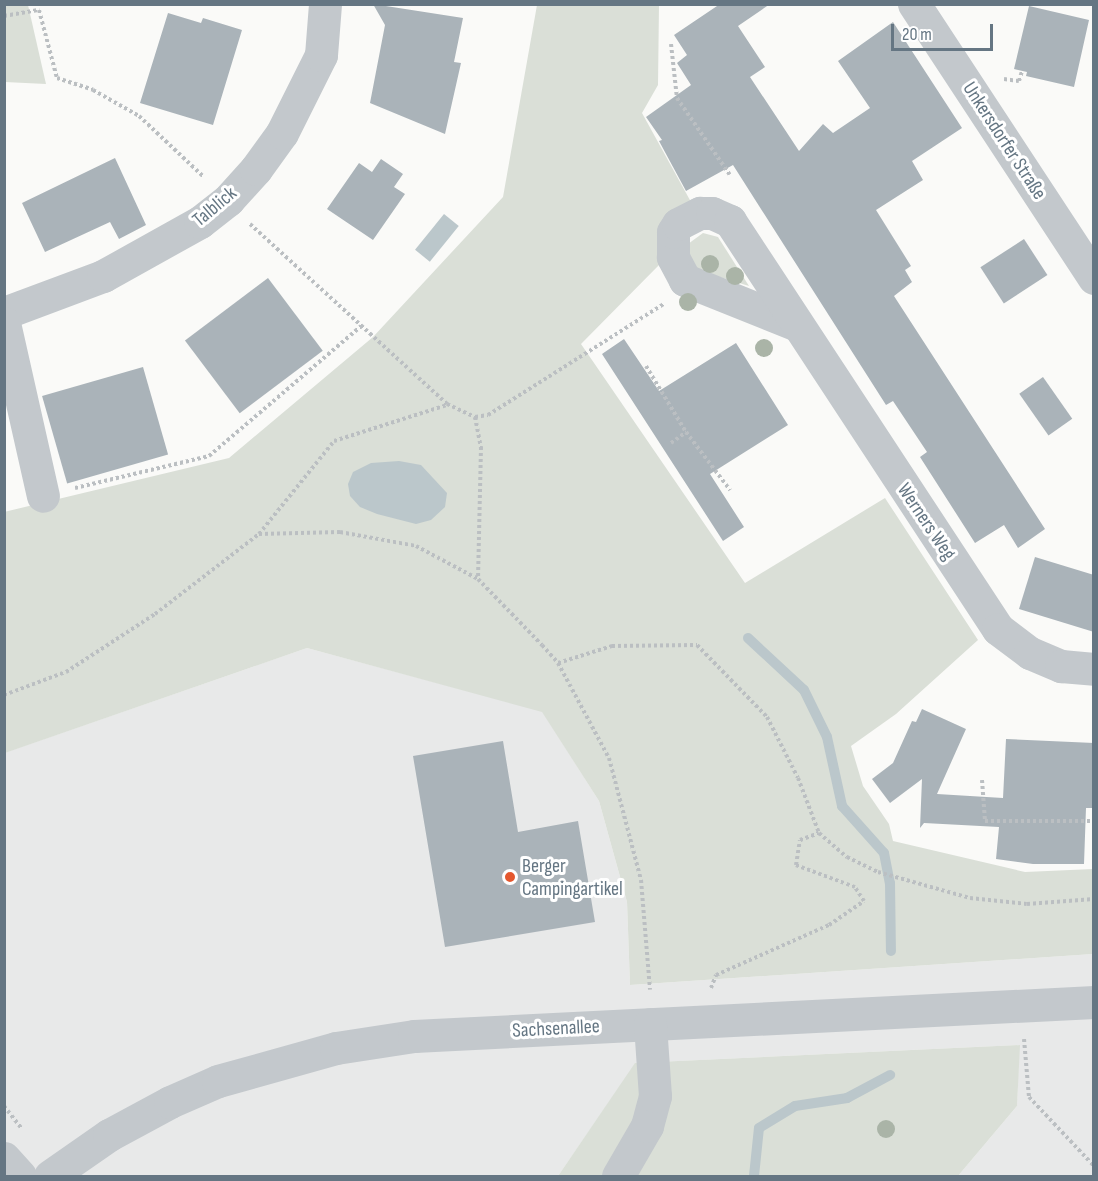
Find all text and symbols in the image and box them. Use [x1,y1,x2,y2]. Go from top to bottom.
scale bar [894,12,996,50]
text: 20 m [902,24,932,45]
street label: Unkersdorfer Straße [957,78,1051,204]
street label: Talblick [188,182,242,232]
street label: Werners Weg [892,479,960,565]
place label: Berger Campingartikel [522,854,623,901]
marker: Berger Campingartikel [503,870,517,884]
street label: Sachsenallee [512,1015,600,1043]

